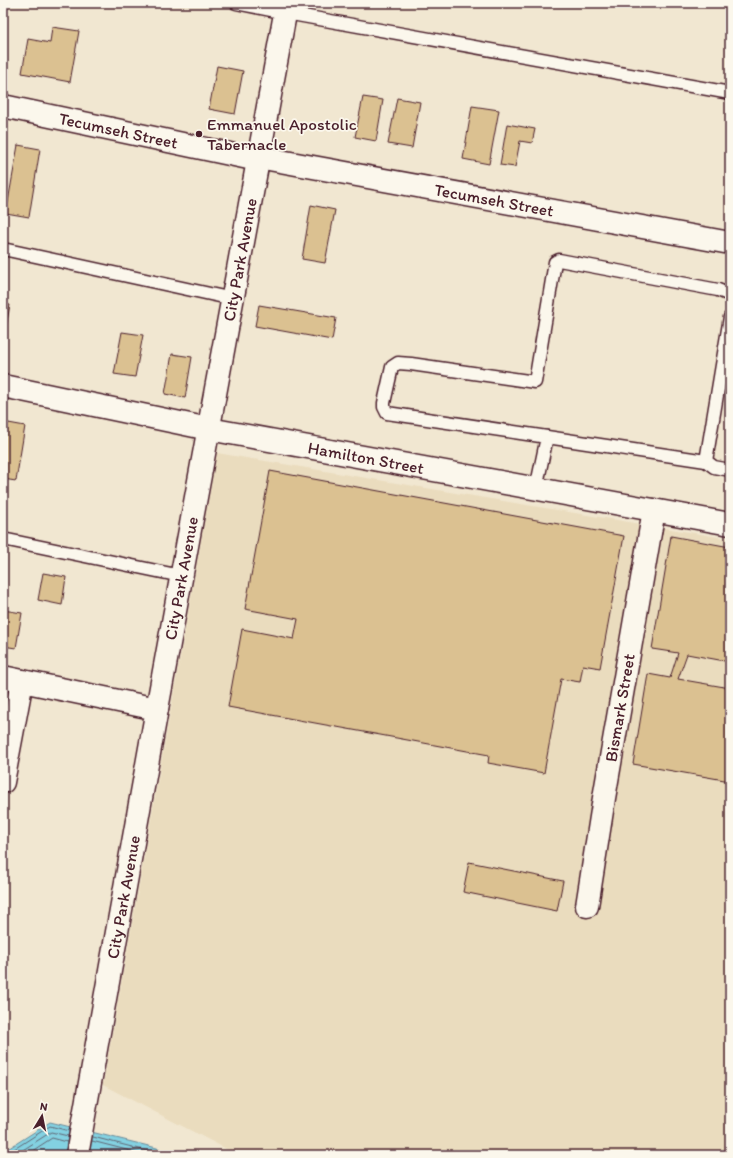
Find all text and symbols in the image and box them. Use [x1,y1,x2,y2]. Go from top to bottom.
street label: Tecumseh Street [57,108,180,153]
place label: Emmanuel Apostolic Tabernacle [207,114,357,154]
marker: Emmanuel Apostolic Tabernacle [194,129,204,139]
street label: Tecumseh Street [433,179,555,221]
street label: City Park Avenue [219,196,261,323]
street label: Hamilton Street [306,437,426,478]
street label: City Park Avenue [160,515,202,642]
street label: Bismark Street [600,652,639,763]
street label: City Park Avenue [102,834,144,960]
north arrow [22,1096,62,1136]
text: N [39,1100,48,1114]

